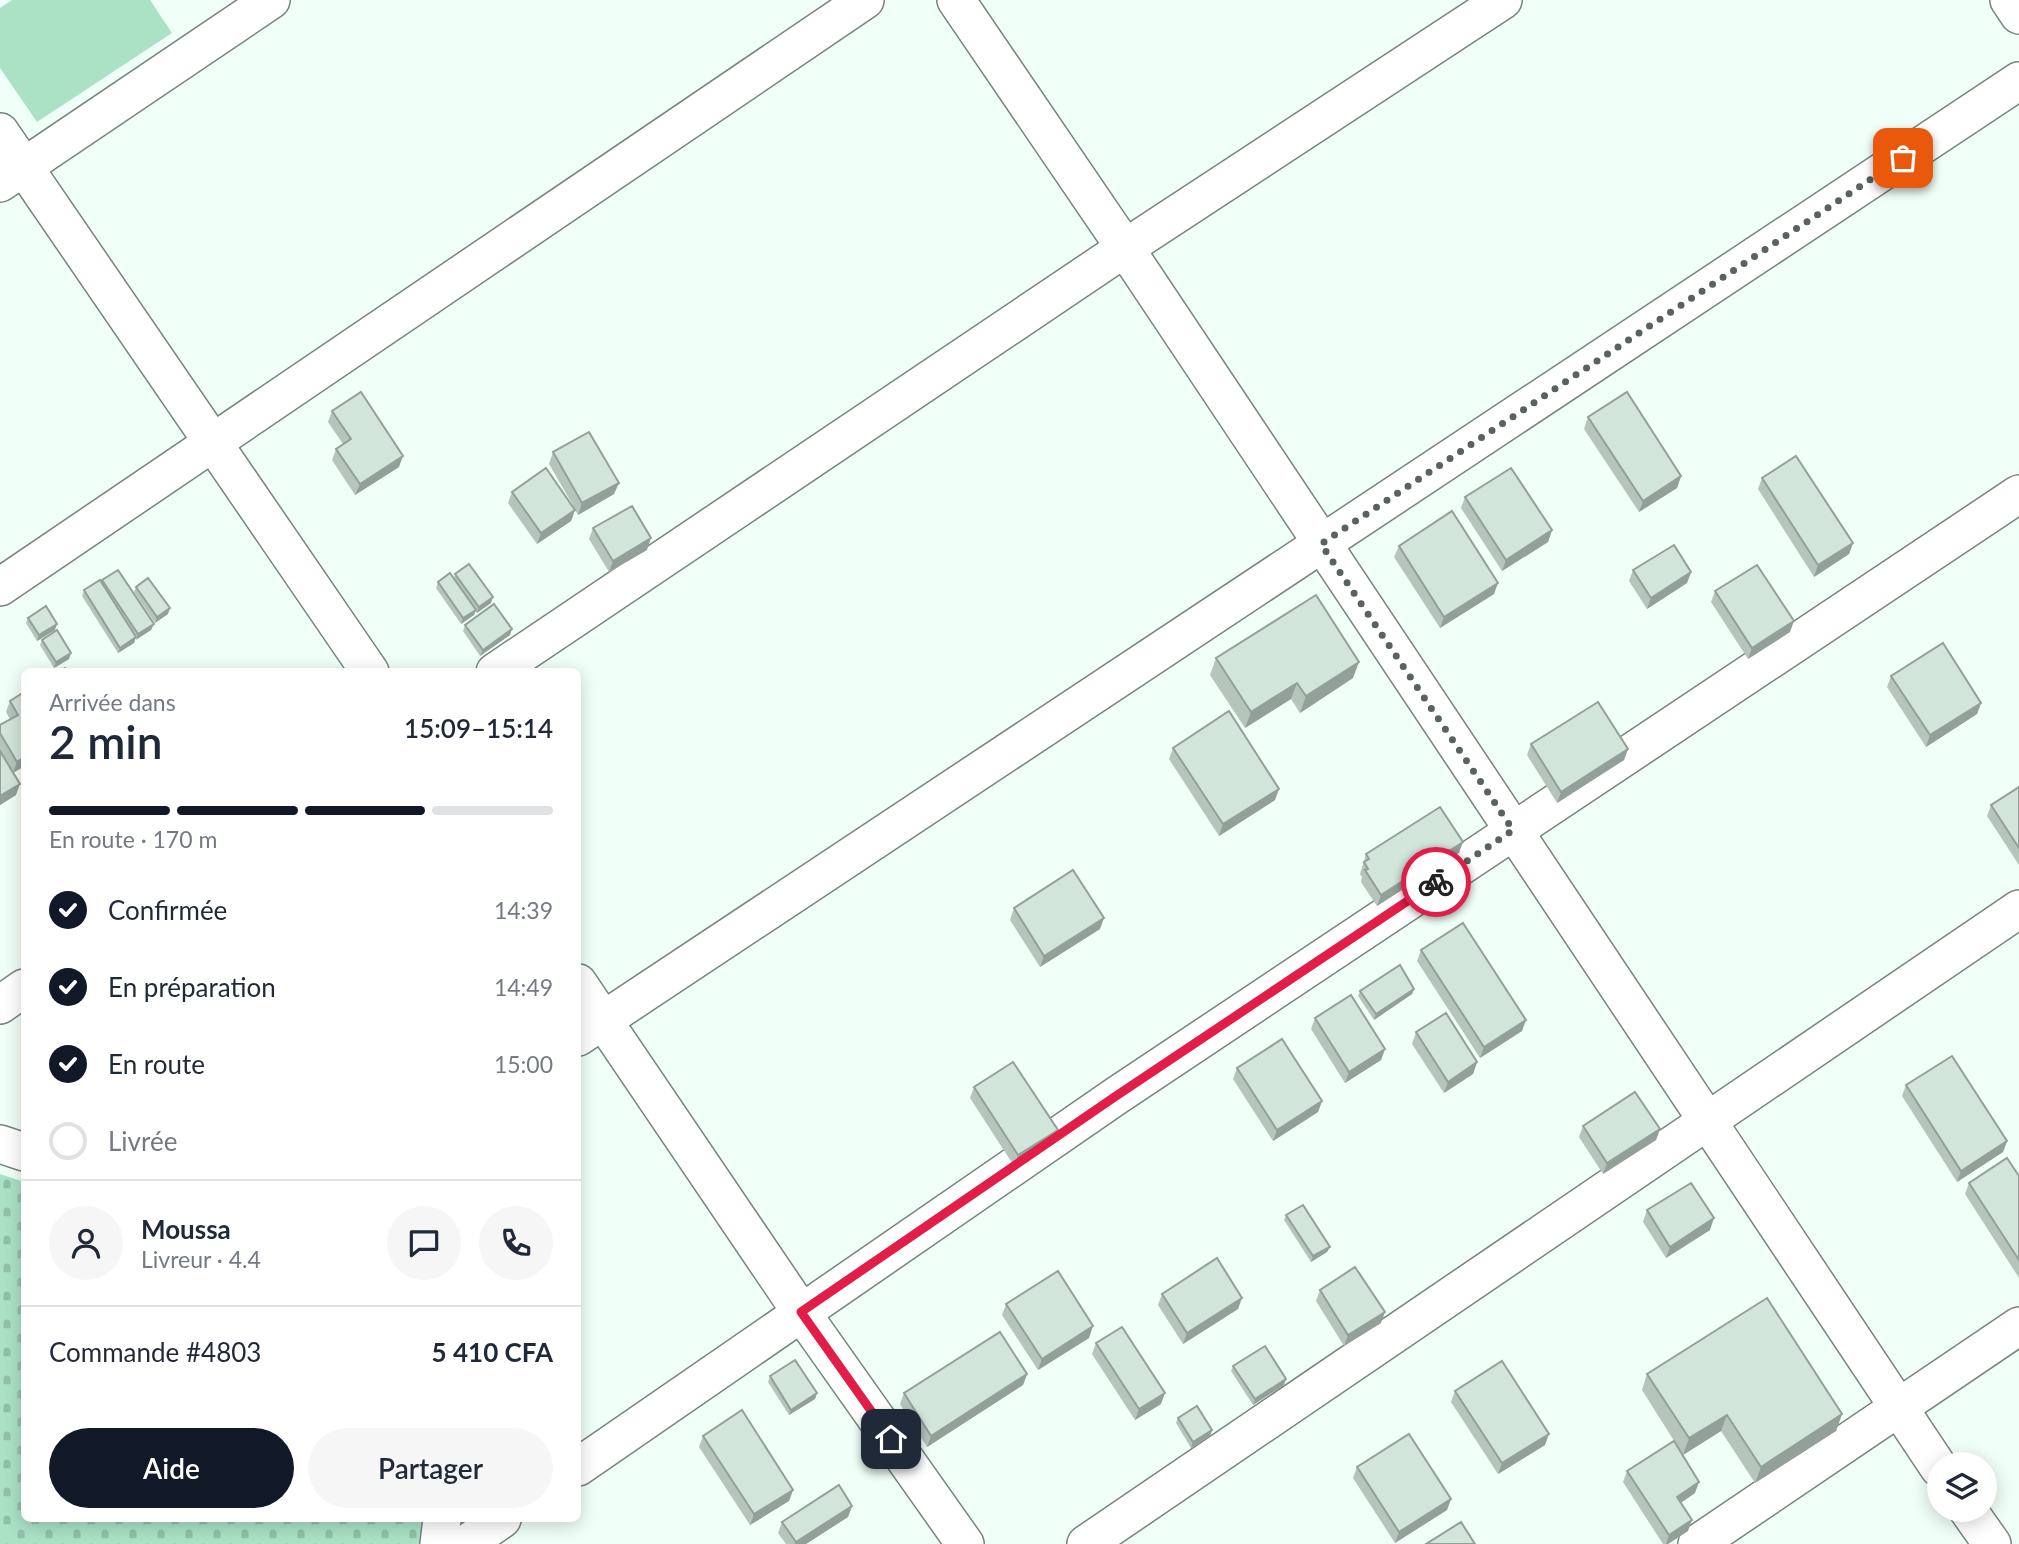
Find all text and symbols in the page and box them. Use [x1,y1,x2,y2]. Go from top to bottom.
pin [1873,128,1933,188]
icon: bag [1884,139,1922,177]
text: Arrivée dans [49,688,176,716]
text: 15:09–15:14 [404,712,553,744]
text: 2 min [49,714,163,769]
text: En route · 170 m [49,825,217,853]
courier [1401,847,1471,917]
icon: bike [1417,863,1455,901]
icon: check [49,891,87,929]
text: Confirmée [108,894,227,926]
text: 14:39 [494,896,553,924]
icon: check [49,968,87,1006]
text: En préparation [108,971,276,1003]
text: 14:49 [494,973,553,1001]
icon: check [49,1045,87,1083]
text: En route [108,1048,205,1080]
text: 15:00 [494,1050,553,1078]
text: Livrée [108,1125,177,1157]
button: person [49,1206,123,1280]
button: chat [387,1206,461,1280]
button: phone [479,1206,553,1280]
text: Moussa [141,1213,231,1245]
text: Livreur · 4.4 [141,1245,261,1273]
text: Commande #4803 [49,1336,261,1368]
text: 5 410 CFA [432,1336,553,1368]
pin [861,1409,921,1469]
icon: home [872,1420,910,1458]
button: Aide [49,1428,294,1508]
button: Partager [308,1428,553,1508]
map controls [1927,1452,1997,1522]
button: layers [1927,1452,1997,1522]

